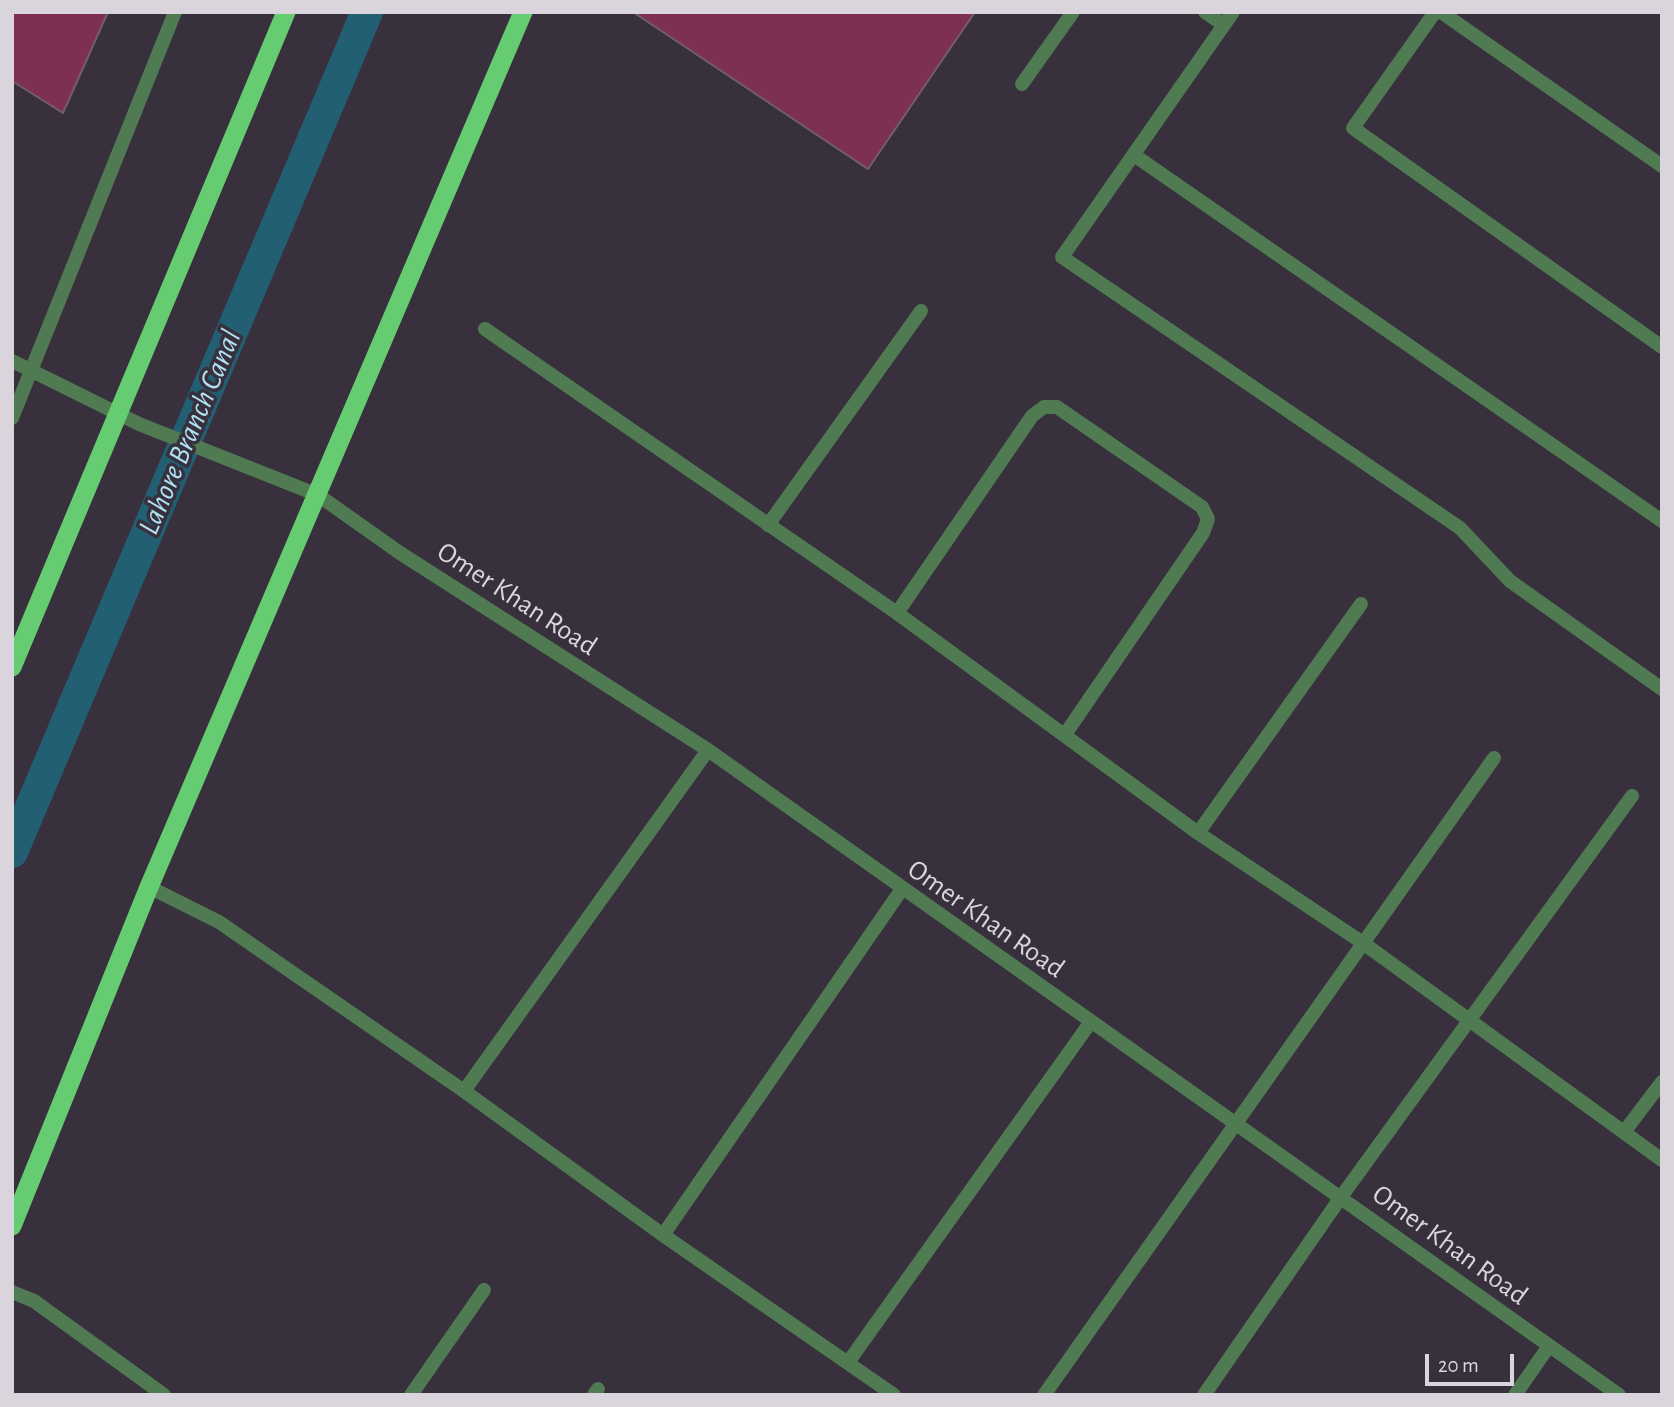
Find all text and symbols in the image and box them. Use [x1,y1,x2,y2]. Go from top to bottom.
water label: Lahore Branch Canal [131,324,249,540]
street label: Omer Khan Road [431,535,603,663]
street label: Omer Khan Road [901,852,1071,986]
street label: Omer Khan Road [1366,1177,1534,1313]
scale bar [1429,1340,1518,1384]
text: 20 m [1438,1355,1479,1376]

